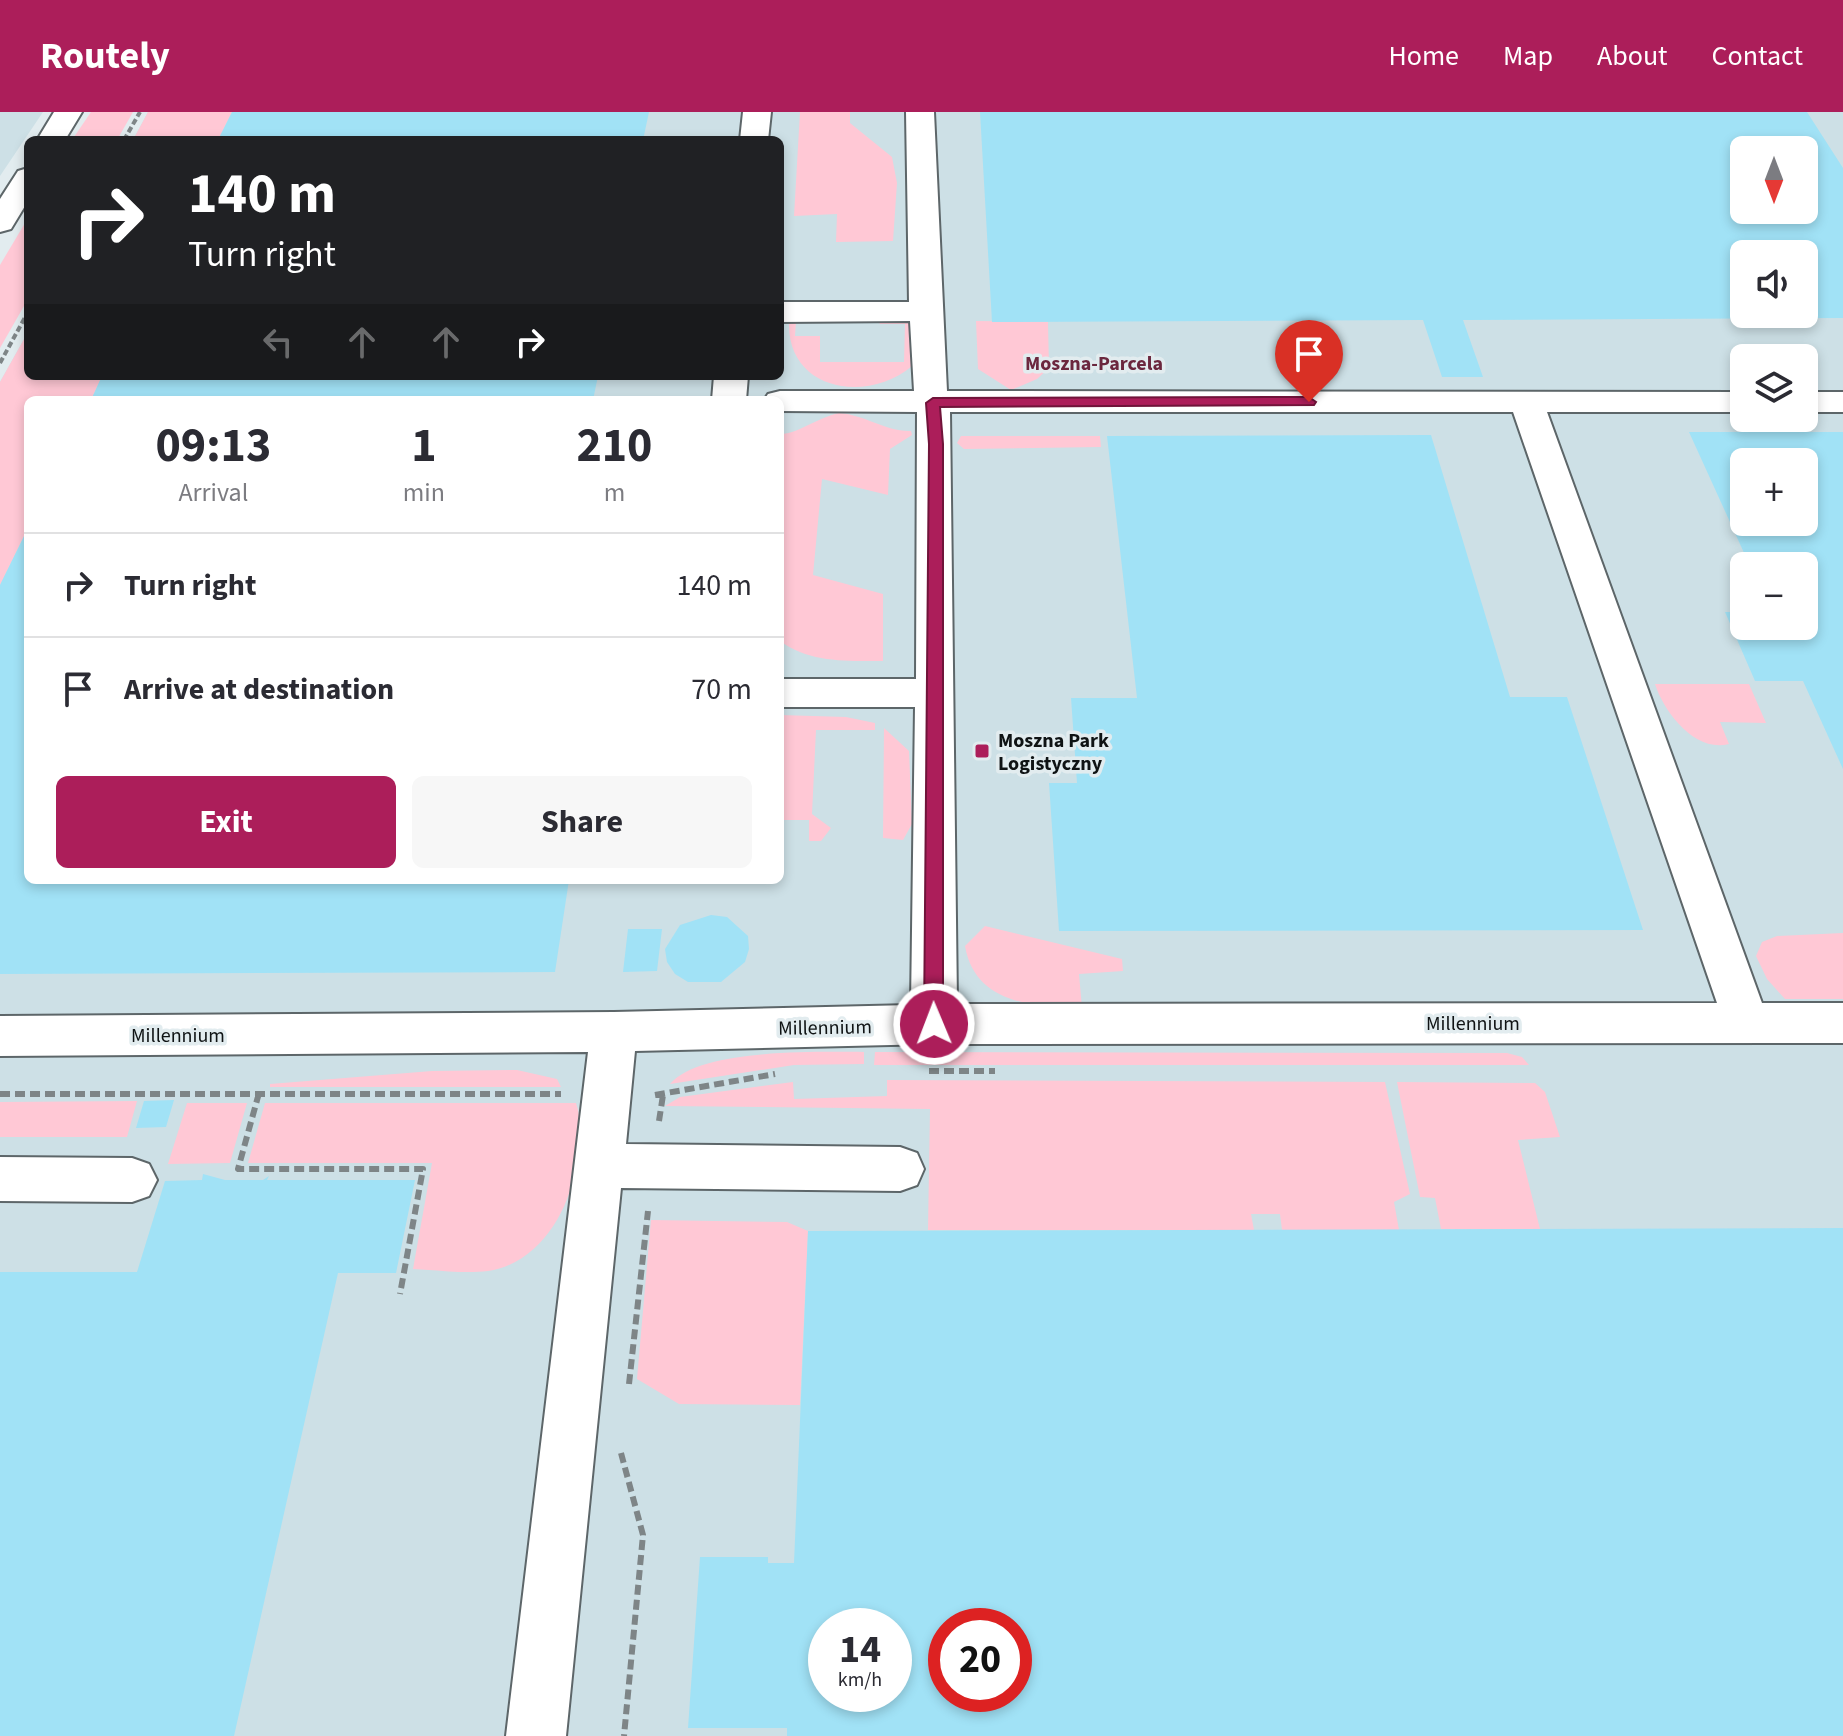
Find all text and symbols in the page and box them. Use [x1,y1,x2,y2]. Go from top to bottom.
text: Routely [40,29,170,83]
text: Home [1388,36,1459,76]
text: Map [1503,36,1553,76]
text: About [1597,36,1668,76]
text: Contact [1712,36,1803,76]
north arrow [1730,136,1818,224]
map controls [1730,136,1818,640]
text: 140 m [188,155,336,234]
icon: right [56,168,160,272]
text: Turn right [188,229,336,280]
button: sound [1730,240,1818,328]
icon: left [256,320,300,364]
icon: ahead [340,320,384,364]
icon: ahead [424,320,468,364]
icon: right [508,320,552,364]
pin [1275,320,1343,402]
icon: arrive [1287,332,1331,376]
button: layers [1730,344,1818,432]
district label: Moszna-Parcela [1025,350,1163,378]
text: 09:13 [155,412,271,480]
text: 1 [411,412,437,480]
text: 210 [576,412,652,480]
button: + [1730,448,1818,536]
text: Arrival [178,474,248,511]
text: min [403,474,445,511]
text: m [604,474,625,511]
button: − [1730,552,1818,640]
icon: right [56,563,100,607]
text: Turn right [124,564,256,607]
text: 140 m [676,564,752,607]
icon: arrive [56,667,100,711]
text: Arrive at destination [124,668,394,711]
text: 70 m [691,668,752,711]
place label: Moszna Park Logistyczny [998,727,1109,778]
marker: Moszna Park Logistyczny [973,742,991,760]
button: Exit [56,776,396,868]
button: Share [412,776,752,868]
position arrow [892,982,976,1066]
street label: Millennium [1426,1010,1520,1038]
street label: Millennium [778,1013,872,1043]
street label: Millennium [131,1022,225,1050]
speed limit sign: 20 [928,1608,1032,1712]
text: 14 [839,1621,881,1678]
text: km/h [838,1666,882,1694]

